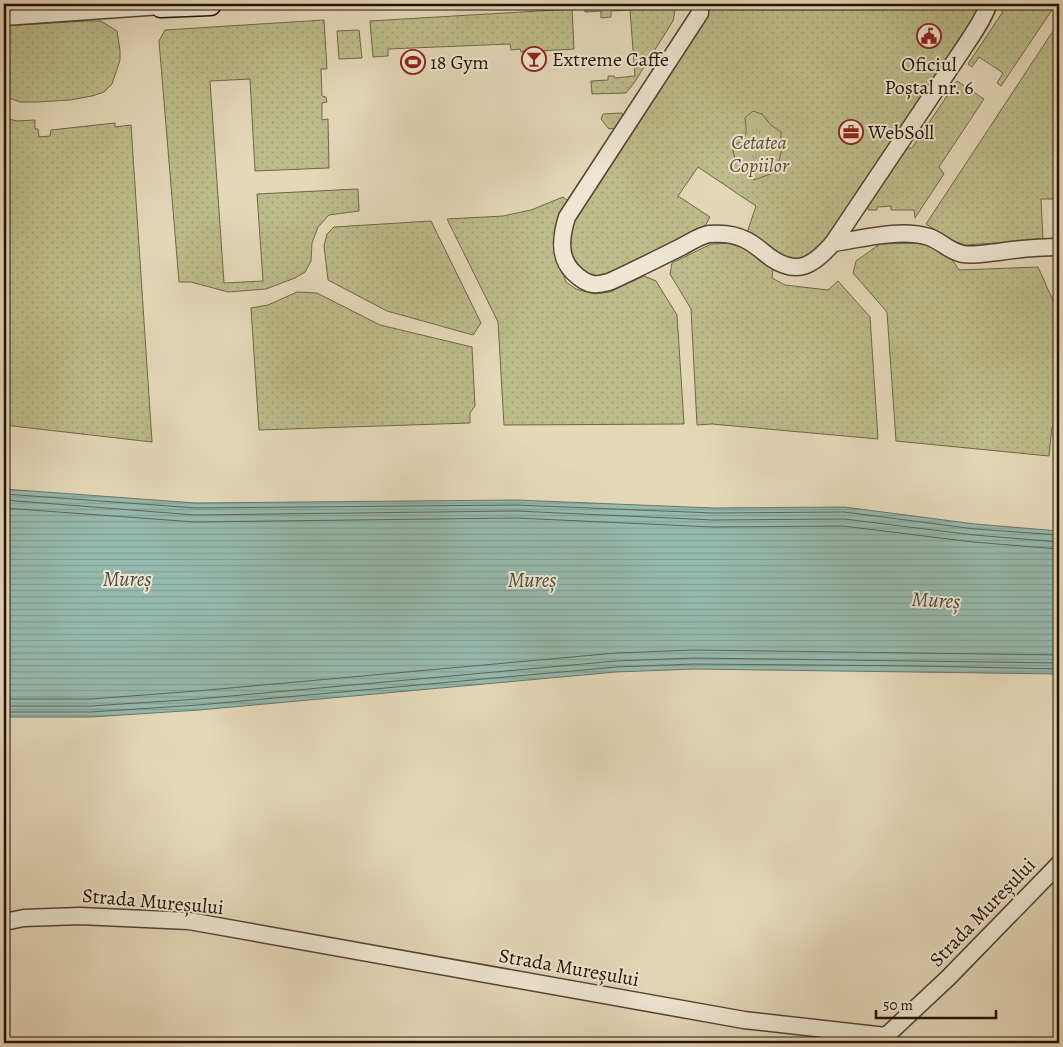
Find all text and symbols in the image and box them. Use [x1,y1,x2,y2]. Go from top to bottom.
public building icon: Oficiul Poștal nr. 6 [916,23,942,49]
bar icon: Extreme Caffe [521,46,547,72]
place label: Extreme Caffe [552,46,669,73]
sports icon: 18 Gym [400,49,426,75]
place label: 18 Gym [430,49,489,76]
place label: Oficiul Poștal nr. 6 [885,51,973,101]
office icon: WebSoll [838,119,864,145]
place label: WebSoll [867,119,934,146]
park label: Cetatea Copiilor [729,129,790,179]
water label: Mureș [103,565,151,593]
water label: Mureș [508,566,556,594]
water label: Mureș [911,585,961,615]
street label: Strada Mureșului [923,852,1041,973]
street label: Strada Mureșului [81,882,225,921]
street label: Strada Mureșului [497,942,641,993]
scale bar [876,987,996,1019]
text: 50 m [883,995,913,1015]

